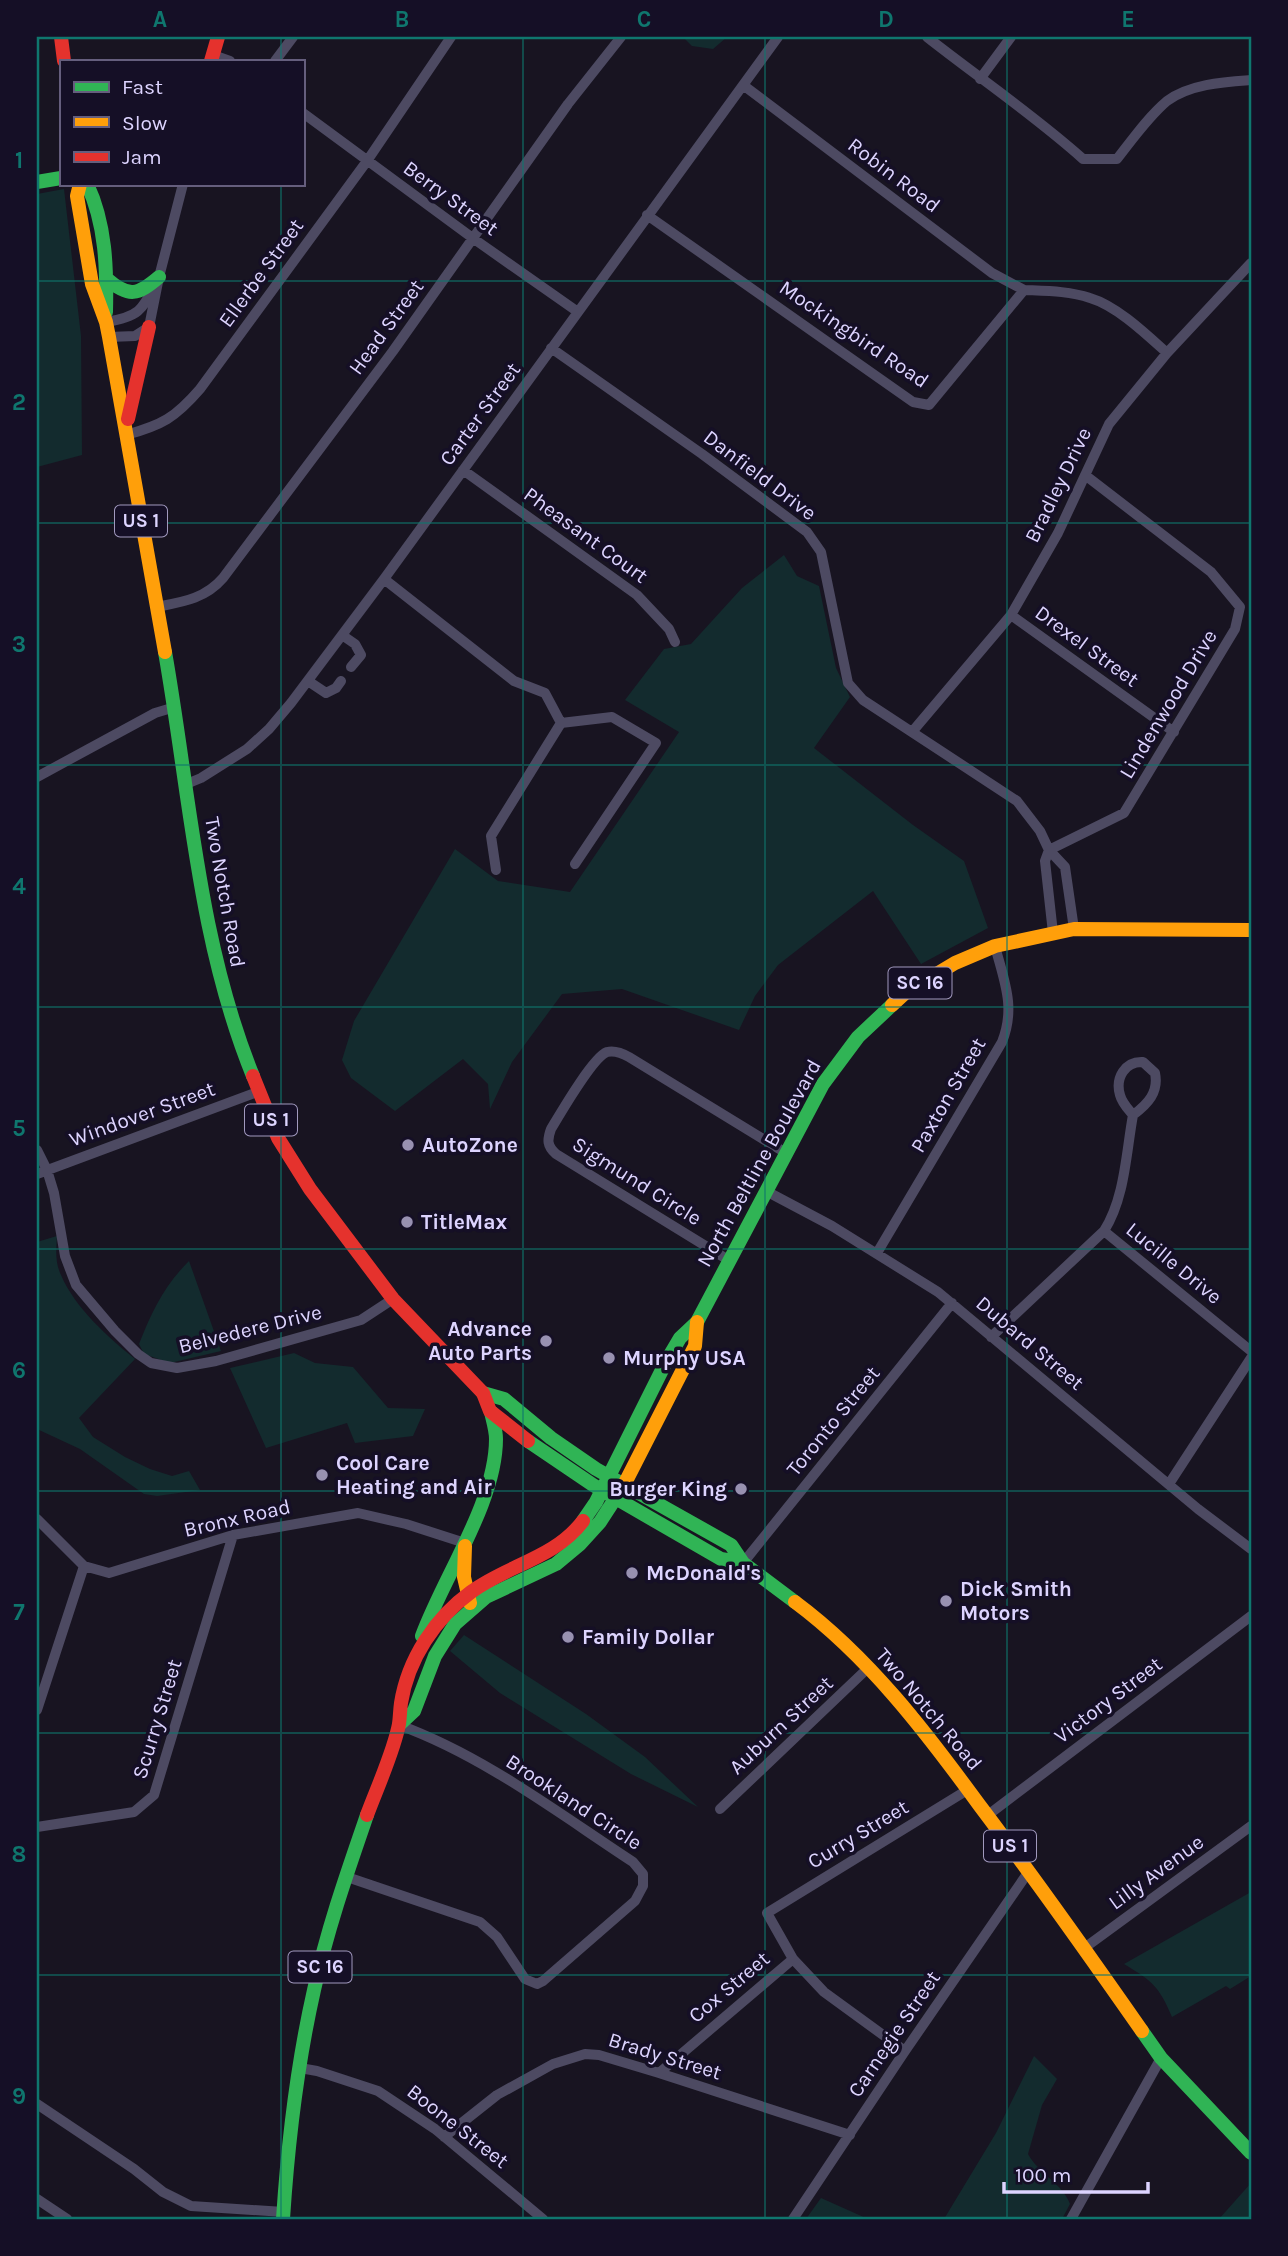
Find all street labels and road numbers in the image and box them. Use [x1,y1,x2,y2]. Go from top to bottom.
street label: Robin Road [843,133,945,217]
street label: Berry Street [399,156,503,241]
street label: Ellerbe Street [214,214,308,332]
street label: Head Street [344,275,429,379]
street label: Mockingbird Road [775,275,933,393]
street label: Carter Street [435,358,525,470]
street label: Bradley Drive [1020,424,1096,546]
street label: Danfield Drive [699,425,821,525]
street label: Pheasant Court [519,482,653,588]
road number: US 1 [115,506,167,536]
street label: Drexel Street [1030,600,1144,692]
street label: Lindenwood Drive [1114,625,1222,783]
street label: Two Notch Road [200,815,250,969]
road number: SC 16 [888,967,951,998]
street label: Paxton Street [905,1033,991,1157]
street label: North Beltline Boulevard [692,1055,826,1271]
street label: Windover Street [66,1076,218,1151]
road number: US 1 [245,1104,297,1136]
street label: Sigmund Circle [568,1132,706,1230]
street label: Lucille Drive [1121,1217,1227,1309]
street label: Dubard Street [971,1291,1089,1395]
street label: Belvedere Drive [176,1300,324,1358]
street label: Toronto Street [781,1361,885,1481]
street label: Bronx Road [181,1494,293,1542]
street label: Two Notch Road [871,1643,987,1775]
street label: Victory Street [1050,1652,1167,1748]
street label: Scurry Street [127,1656,187,1782]
street label: Auburn Street [724,1671,838,1779]
street label: Brookland Circle [502,1749,646,1855]
street label: Curry Street [803,1795,913,1873]
street label: Lilly Avenue [1104,1829,1208,1915]
road number: US 1 [984,1830,1036,1862]
street label: Cox Street [684,1946,774,2028]
road number: SC 16 [288,1952,352,1982]
street label: Carnegie Street [843,1966,945,2102]
street label: Brady Street [606,2027,725,2085]
street label: Boone Street [403,2079,514,2173]

